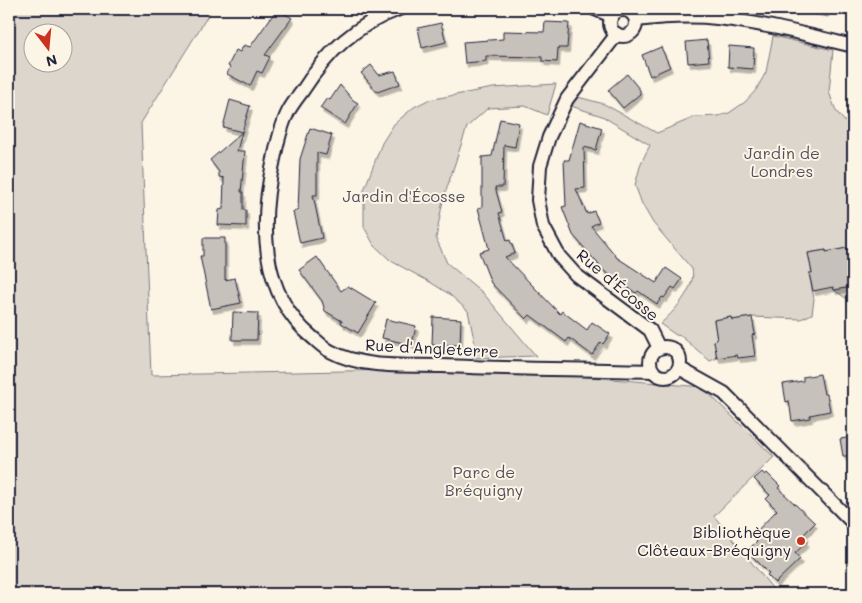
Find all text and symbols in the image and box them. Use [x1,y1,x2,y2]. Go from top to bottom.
north arrow [22,22,72,72]
text: N [44,50,59,72]
park label: Jardin de Londres [744,142,820,181]
park label: Jardin d'Écosse [342,185,466,206]
street label: Rue d'Écosse [573,244,664,325]
street label: Rue d'Angleterre [365,334,499,361]
park label: Parc de Bréquigny [445,461,523,500]
place label: Bibliothèque Clôteaux-Bréquigny [637,521,791,560]
marker: Bibliothèque Clôteaux-Bréquigny [795,535,807,547]

